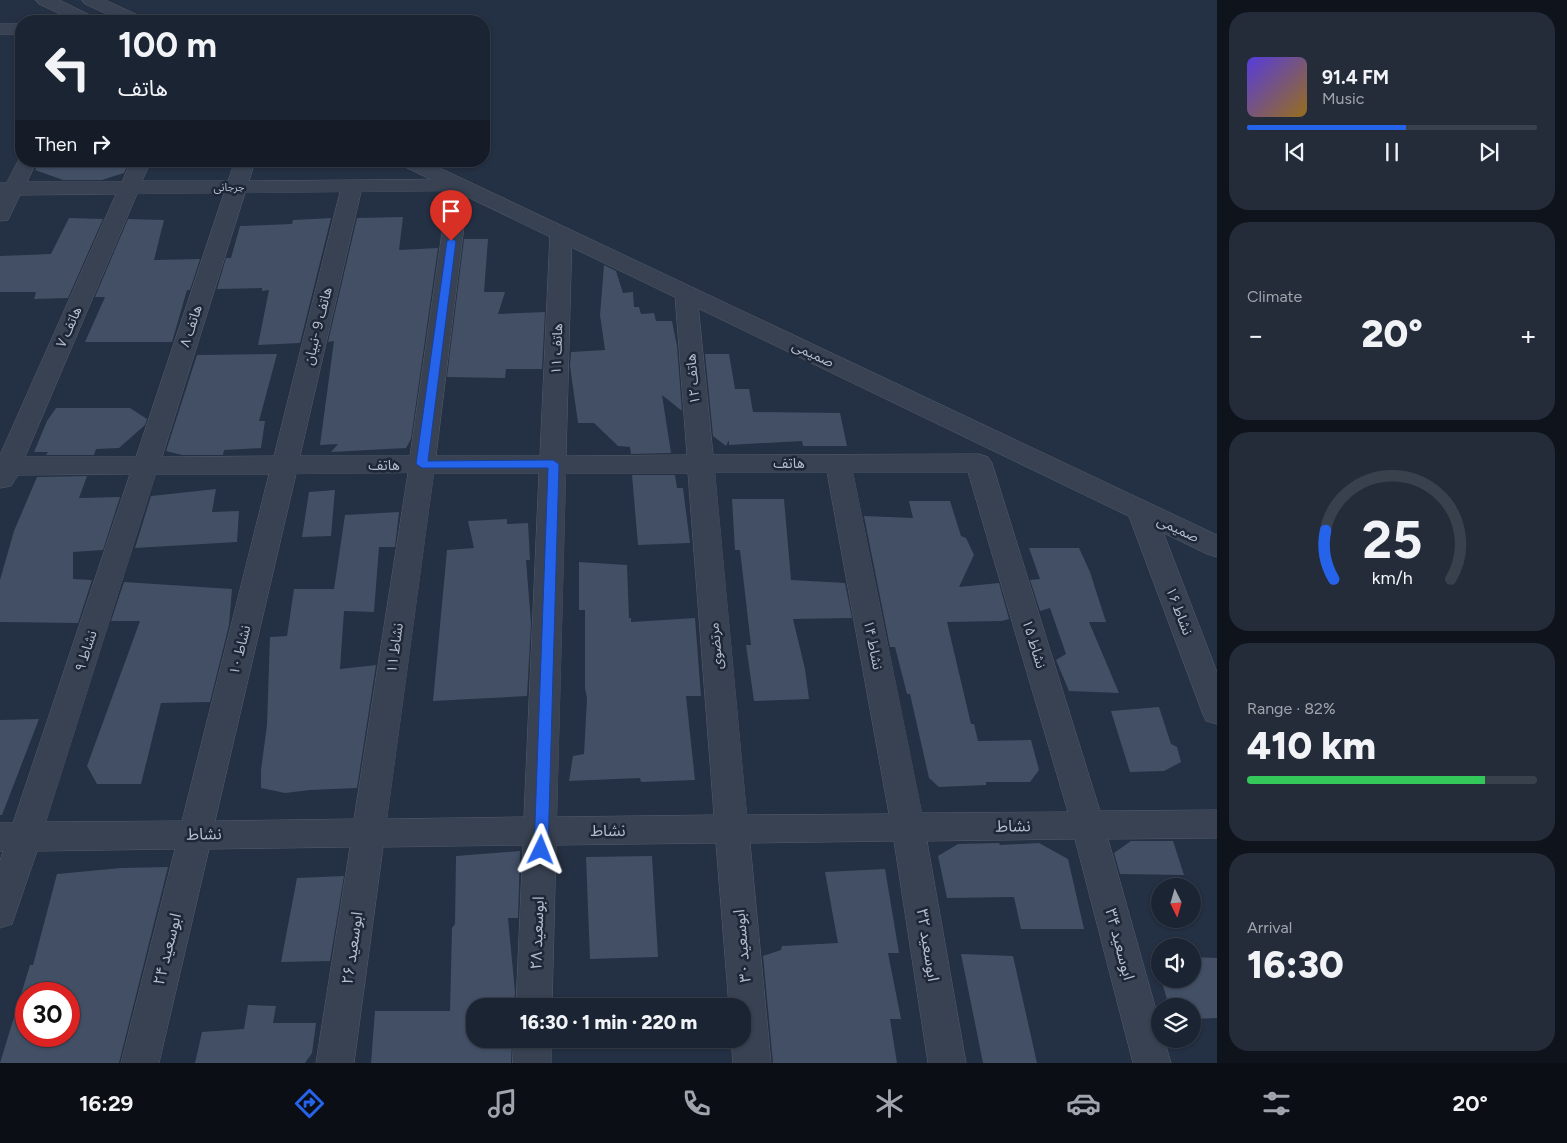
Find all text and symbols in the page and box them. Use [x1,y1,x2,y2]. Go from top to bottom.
text: 100 m [118,24,217,66]
icon: left [35,35,100,100]
text: 91.4 FM [1322,66,1389,89]
text: هاتف [118,75,168,102]
text: Music [1322,89,1364,108]
icon: right [87,130,115,158]
text: Then [35,133,77,156]
icon: previous [1281,138,1309,166]
icon: pause [1378,138,1406,166]
icon: next [1475,138,1503,166]
street label: جرجانی [213,181,245,194]
pin [430,190,472,241]
icon: arrive [437,197,465,225]
street label: هاتف 9 -نبیان [300,285,336,367]
text: Climate [1247,287,1302,306]
street label: هاتف ۸ [176,303,206,349]
street label: هاتف ۷ [52,304,86,350]
text: 20° [1361,311,1423,357]
text: − [1247,318,1264,352]
text: + [1520,318,1537,352]
street label: هاتف ۱۱ [548,323,566,375]
street label: صمیمی [789,337,837,371]
street label: هاتف ۱۲ [682,353,704,405]
street label: هاتف [773,455,805,472]
street label: هاتف [368,457,400,474]
text: 25 [1362,509,1422,571]
street label: صمیمی [1154,512,1202,546]
text: km/h [1372,567,1412,588]
street label: نشاط ۱۶ [1162,584,1196,638]
street label: نشاط ۱۵ [1019,617,1050,671]
street label: نشاط ۱۴ [860,619,886,672]
street label: نشاط ۱۱ [383,622,407,674]
street label: مرتضوی [705,622,727,670]
street label: نشاط ۱۰ [226,623,254,676]
street label: نشاط ۹ [71,628,101,674]
text: Range · 82% [1247,699,1336,718]
text: 410 km [1247,723,1376,769]
street label: نشاط [995,816,1031,836]
street label: نشاط [590,821,626,840]
position arrow [514,823,566,875]
street label: نشاط [186,824,222,844]
north arrow [1151,878,1201,928]
map controls [1151,878,1201,1048]
street label: ابوسعید ۲۸ [526,896,548,970]
street label: ابوسعید ۳۴ [1101,906,1139,982]
street label: ابوسعید ۳۲ [913,907,943,983]
street label: ابوسعید ۳۰ [729,909,755,983]
street label: ابوسعید ۲۶ [337,910,367,986]
street label: ابوسعید ۲۴ [149,911,185,987]
text: Arrival [1247,918,1292,937]
button: sound [1151,938,1201,988]
text: 16:30 [1247,942,1344,988]
speed limit sign: 30 [15,982,80,1047]
button: layers [1151,998,1201,1048]
text: 16:30 · 1 min · 220 m [520,1011,697,1034]
icon: directions [292,1086,327,1121]
icon: music [485,1086,520,1121]
icon: phone [679,1086,714,1121]
icon: climate [872,1086,907,1121]
icon: car [1066,1086,1101,1121]
icon: filters [1259,1086,1294,1121]
text: 16:29 [79,1090,133,1117]
text: 20° [1452,1090,1488,1117]

